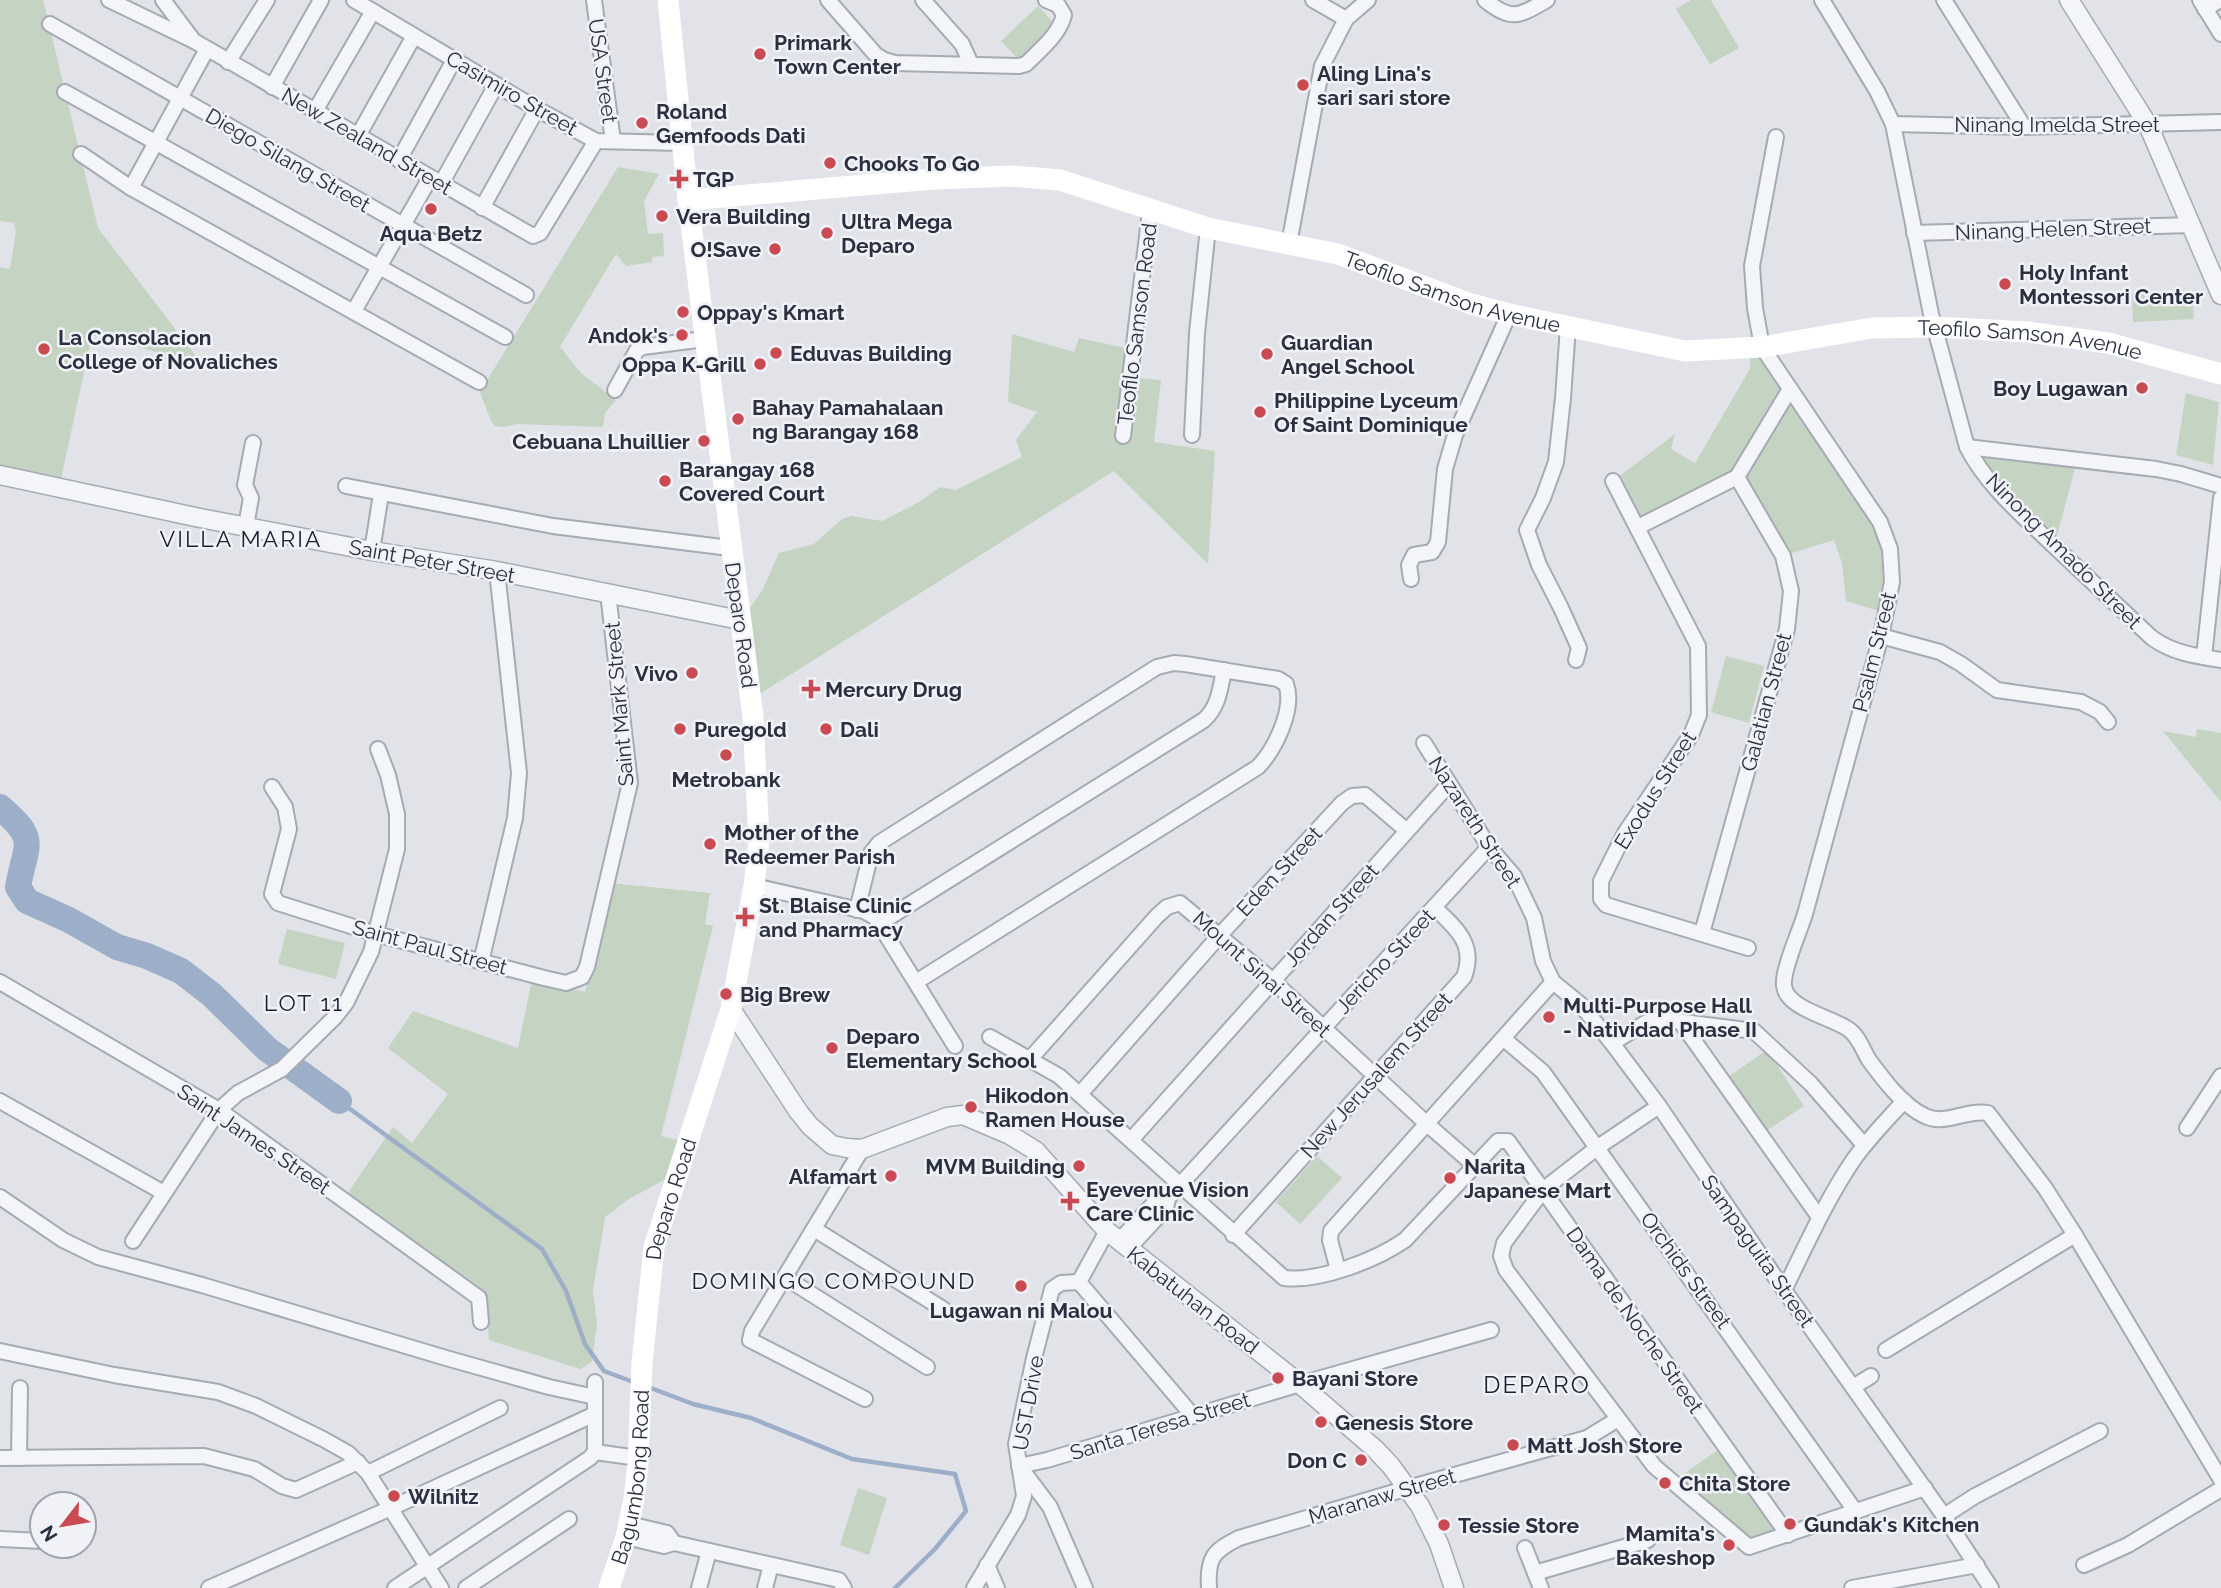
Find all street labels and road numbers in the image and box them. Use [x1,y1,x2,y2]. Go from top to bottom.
street label: USA Street [583,17,623,125]
street label: Casimiro Street [442,45,582,141]
street label: New Zealand Street [277,82,457,200]
street label: Diego Silang Street [201,103,375,217]
street label: Ninang Imelda Street [1954,112,2160,137]
street label: Ninang Helen Street [1954,213,2152,245]
street label: Teofilo Samson Road [1112,222,1162,426]
street label: Teofilo Samson Avenue [1341,245,1563,337]
street label: Teofilo Samson Avenue [1917,314,2145,364]
street label: Ninong Amado Street [1981,468,2147,634]
street label: Saint Peter Street [347,534,517,588]
street label: Deparo Road [720,560,762,690]
street label: Psalm Street [1847,589,1901,715]
street label: Saint Mark Street [599,621,639,787]
street label: Galatian Street [1735,630,1797,774]
street label: Exodus Street [1609,726,1701,854]
street label: Nazareth Street [1423,752,1527,892]
street label: Eden Street [1231,821,1327,921]
street label: Jordan Street [1278,858,1384,972]
street label: Jericho Street [1330,903,1440,1019]
street label: Mount Sinai Street [1188,906,1336,1042]
street label: Saint Paul Street [350,914,510,980]
street label: New Jerusalem Street [1295,987,1457,1163]
street label: Saint James Street [173,1078,335,1200]
street label: Deparo Road [640,1135,701,1261]
street label: Sampaguita Street [1696,1170,1820,1332]
street label: Orchids Street [1635,1207,1737,1333]
street label: Dama de Noche Street [1561,1222,1709,1418]
street label: Kabatuhan Road [1122,1241,1264,1359]
street label: UST Drive [1007,1353,1049,1453]
street label: Santa Teresa Street [1067,1387,1253,1465]
street label: Bagumbong Road [605,1389,653,1568]
street label: Maranaw Street [1306,1463,1458,1529]

